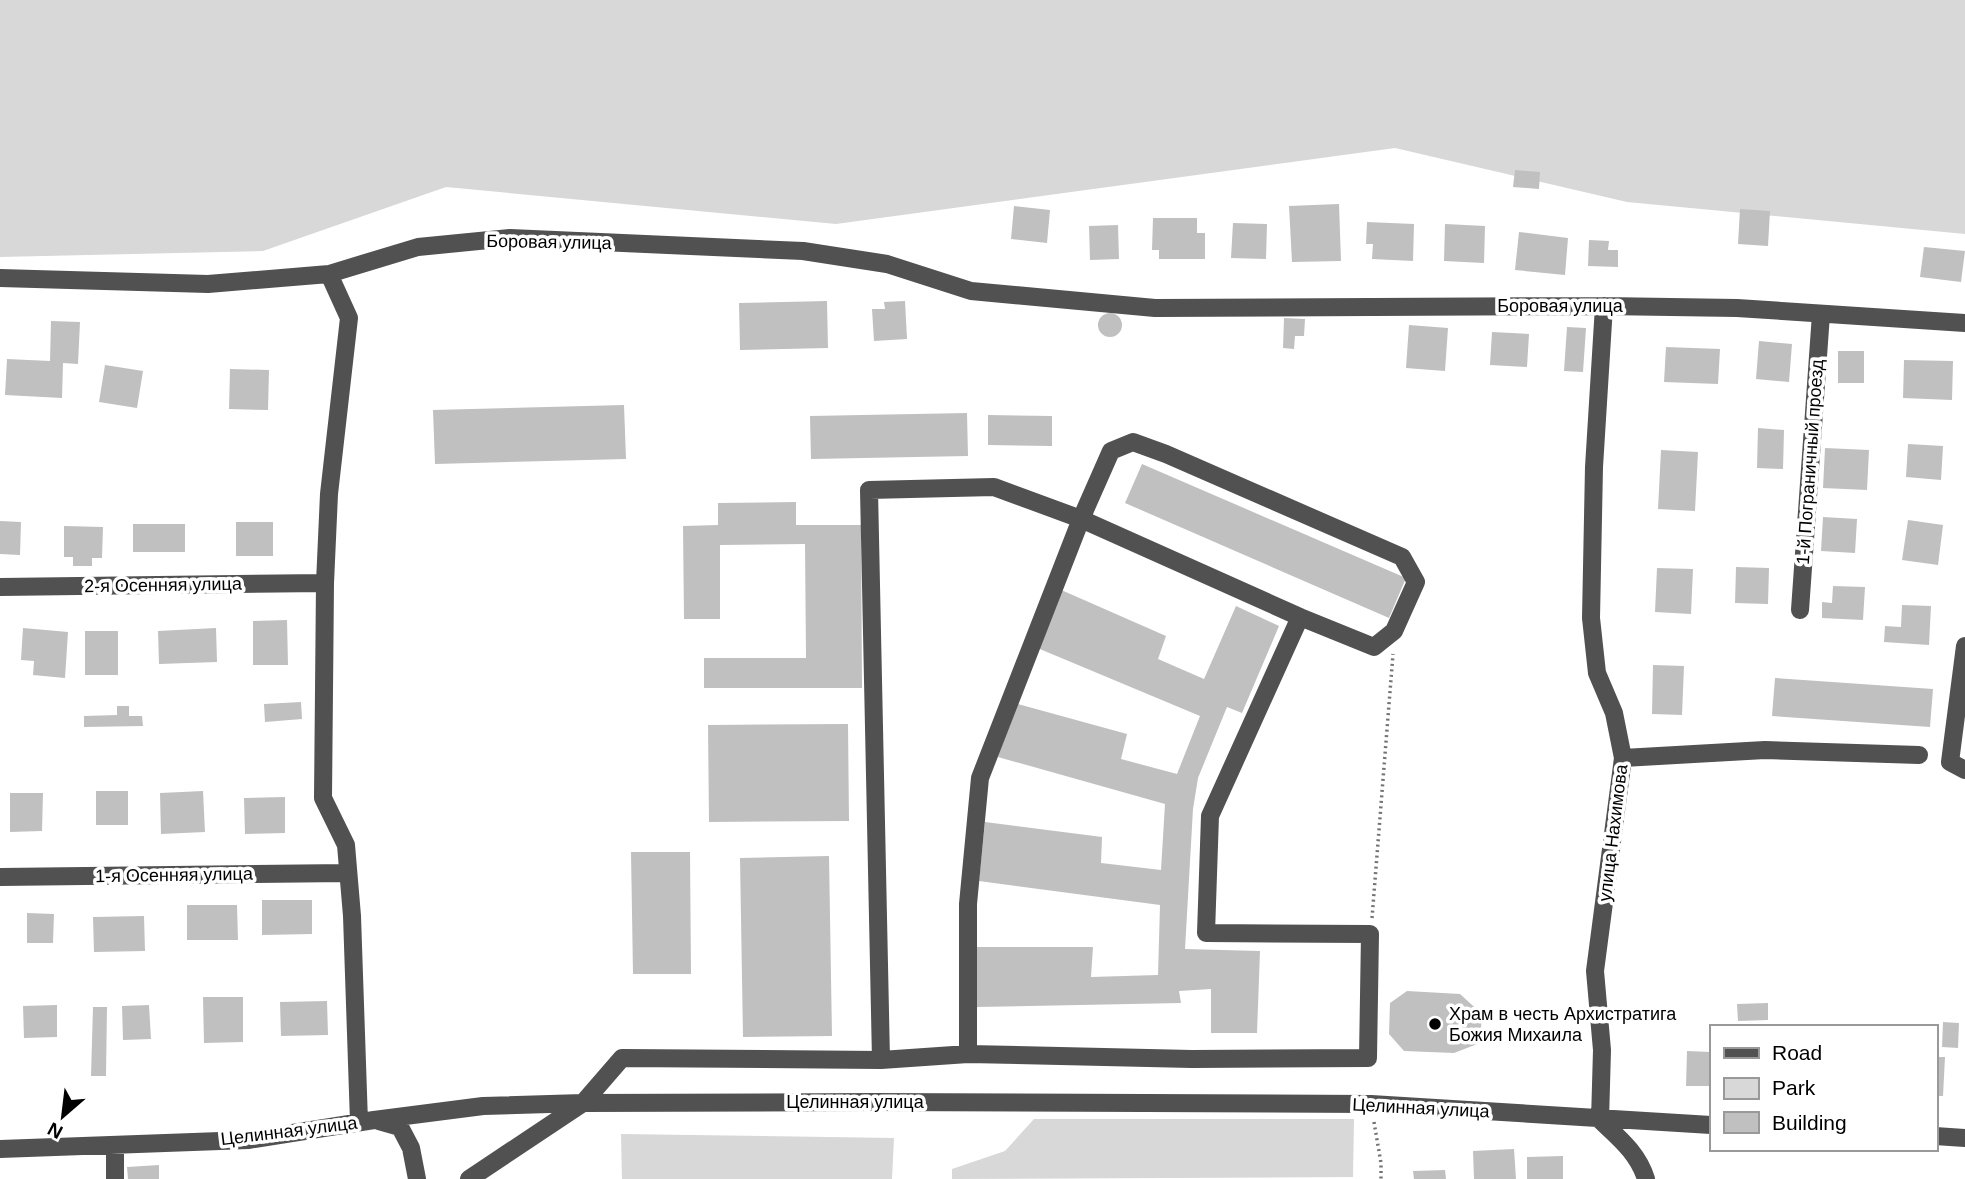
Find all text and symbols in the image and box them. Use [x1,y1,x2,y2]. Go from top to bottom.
street label: Боровая улица [486,231,613,253]
street label: Боровая улица [1497,296,1624,316]
street label: 1-й Пограничный проезд [1793,358,1827,565]
street label: 2-я Осенняя улица [84,574,243,596]
street label: улица Нахимова [1595,762,1631,903]
street label: 1-я Осенняя улица [95,864,254,886]
place label: Храм в честь Архистратига Божия Михаила [1449,1004,1677,1045]
marker: Храм в честь Архистратига Божия Михаила [1427,1016,1443,1032]
legend [1710,1025,1937,1151]
text: Road [1772,1041,1822,1064]
text: Park [1772,1076,1816,1099]
north arrow [28,1081,98,1151]
street label: Целинная улица [786,1092,925,1112]
street label: Целинная улица [1352,1094,1491,1122]
text: Building [1772,1111,1847,1134]
street label: Целинная улица [220,1113,359,1149]
text: N [44,1118,66,1143]

